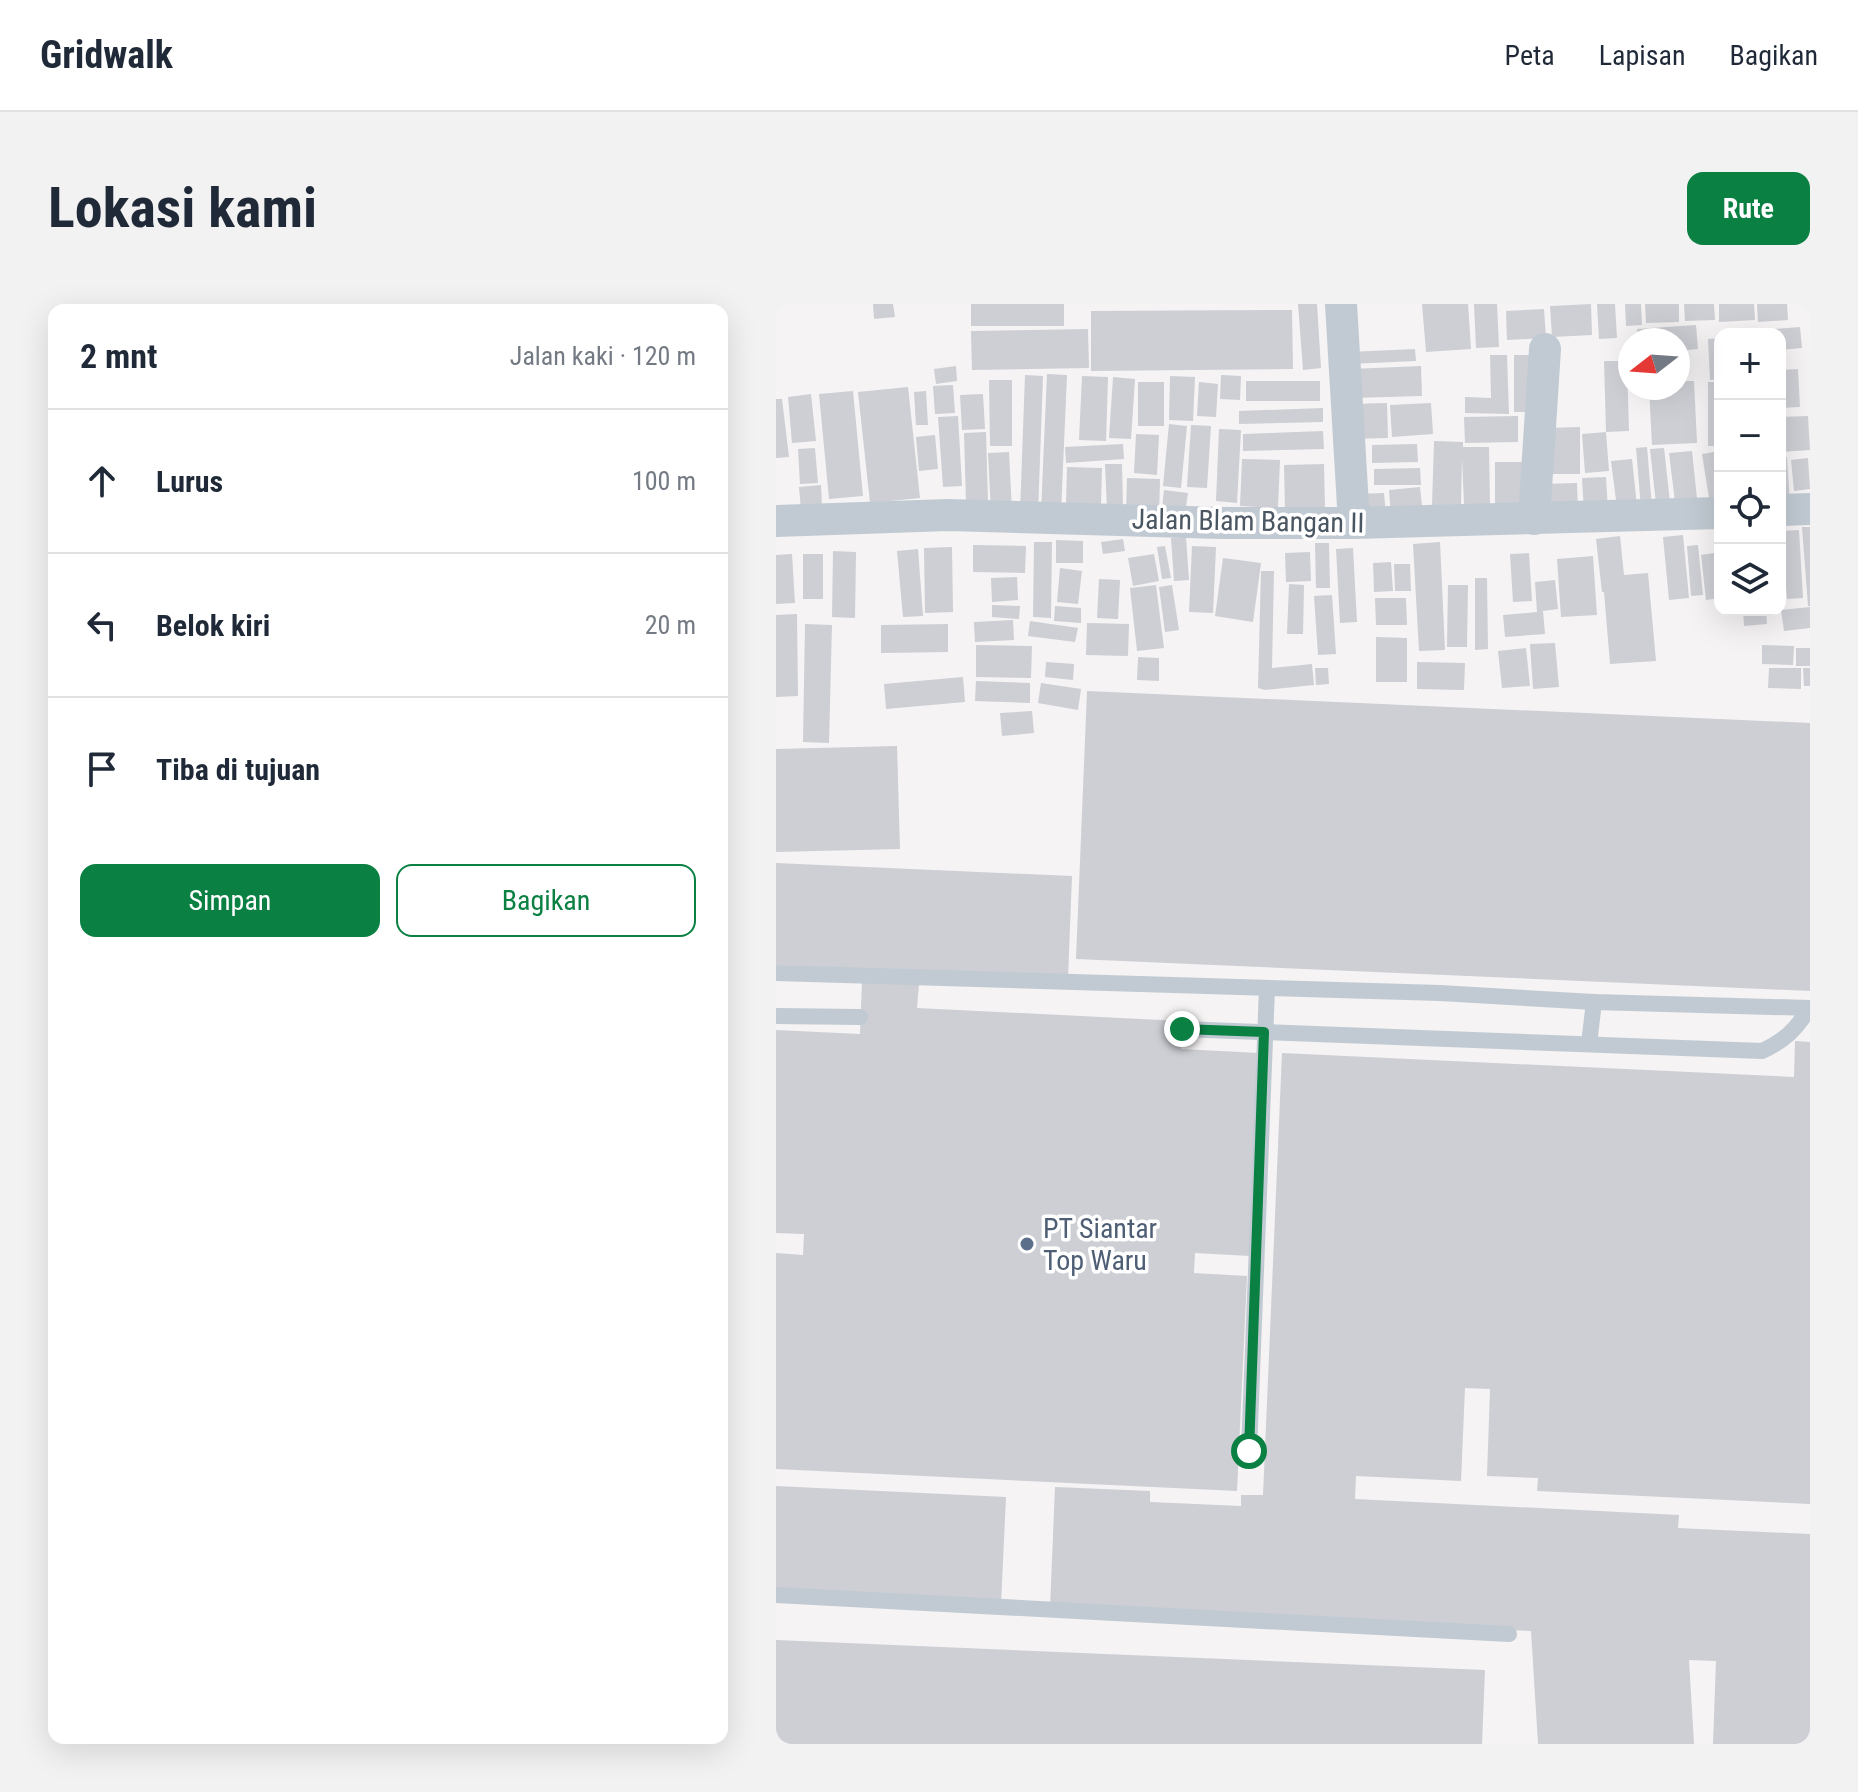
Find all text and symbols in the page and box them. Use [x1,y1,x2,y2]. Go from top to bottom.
text: Gridwalk [40,33,173,77]
text: Peta [1505,39,1555,72]
text: Lapisan [1599,39,1685,72]
text: Bagikan [1729,39,1818,72]
button: Rute [1687,172,1810,245]
text: Lokasi kami [48,175,317,241]
north arrow [1618,328,1690,400]
map controls [1714,328,1786,616]
button: + [1714,328,1786,400]
text: 2 mnt [80,336,157,376]
text: Jalan kaki · 120 m [510,341,696,371]
button: − [1714,400,1786,472]
icon: ahead [80,459,124,503]
text: Lurus [156,464,223,499]
text: 100 m [632,466,696,496]
button: locate [1714,472,1786,544]
street label: Jalan Blam Bangan II [1131,502,1365,540]
button: layers [1714,544,1786,616]
icon: left [80,603,124,647]
text: Belok kiri [156,608,270,643]
text: 20 m [645,610,696,640]
icon: arrive [80,747,124,791]
text: Tiba di tujuan [156,752,320,787]
button: Simpan [80,864,380,937]
button: Bagikan [396,864,696,937]
route end [1164,1011,1200,1047]
place label: PT Siantar Top Waru [1043,1212,1157,1277]
marker: PT Siantar Top Waru [1018,1235,1036,1253]
route start [1231,1433,1267,1469]

